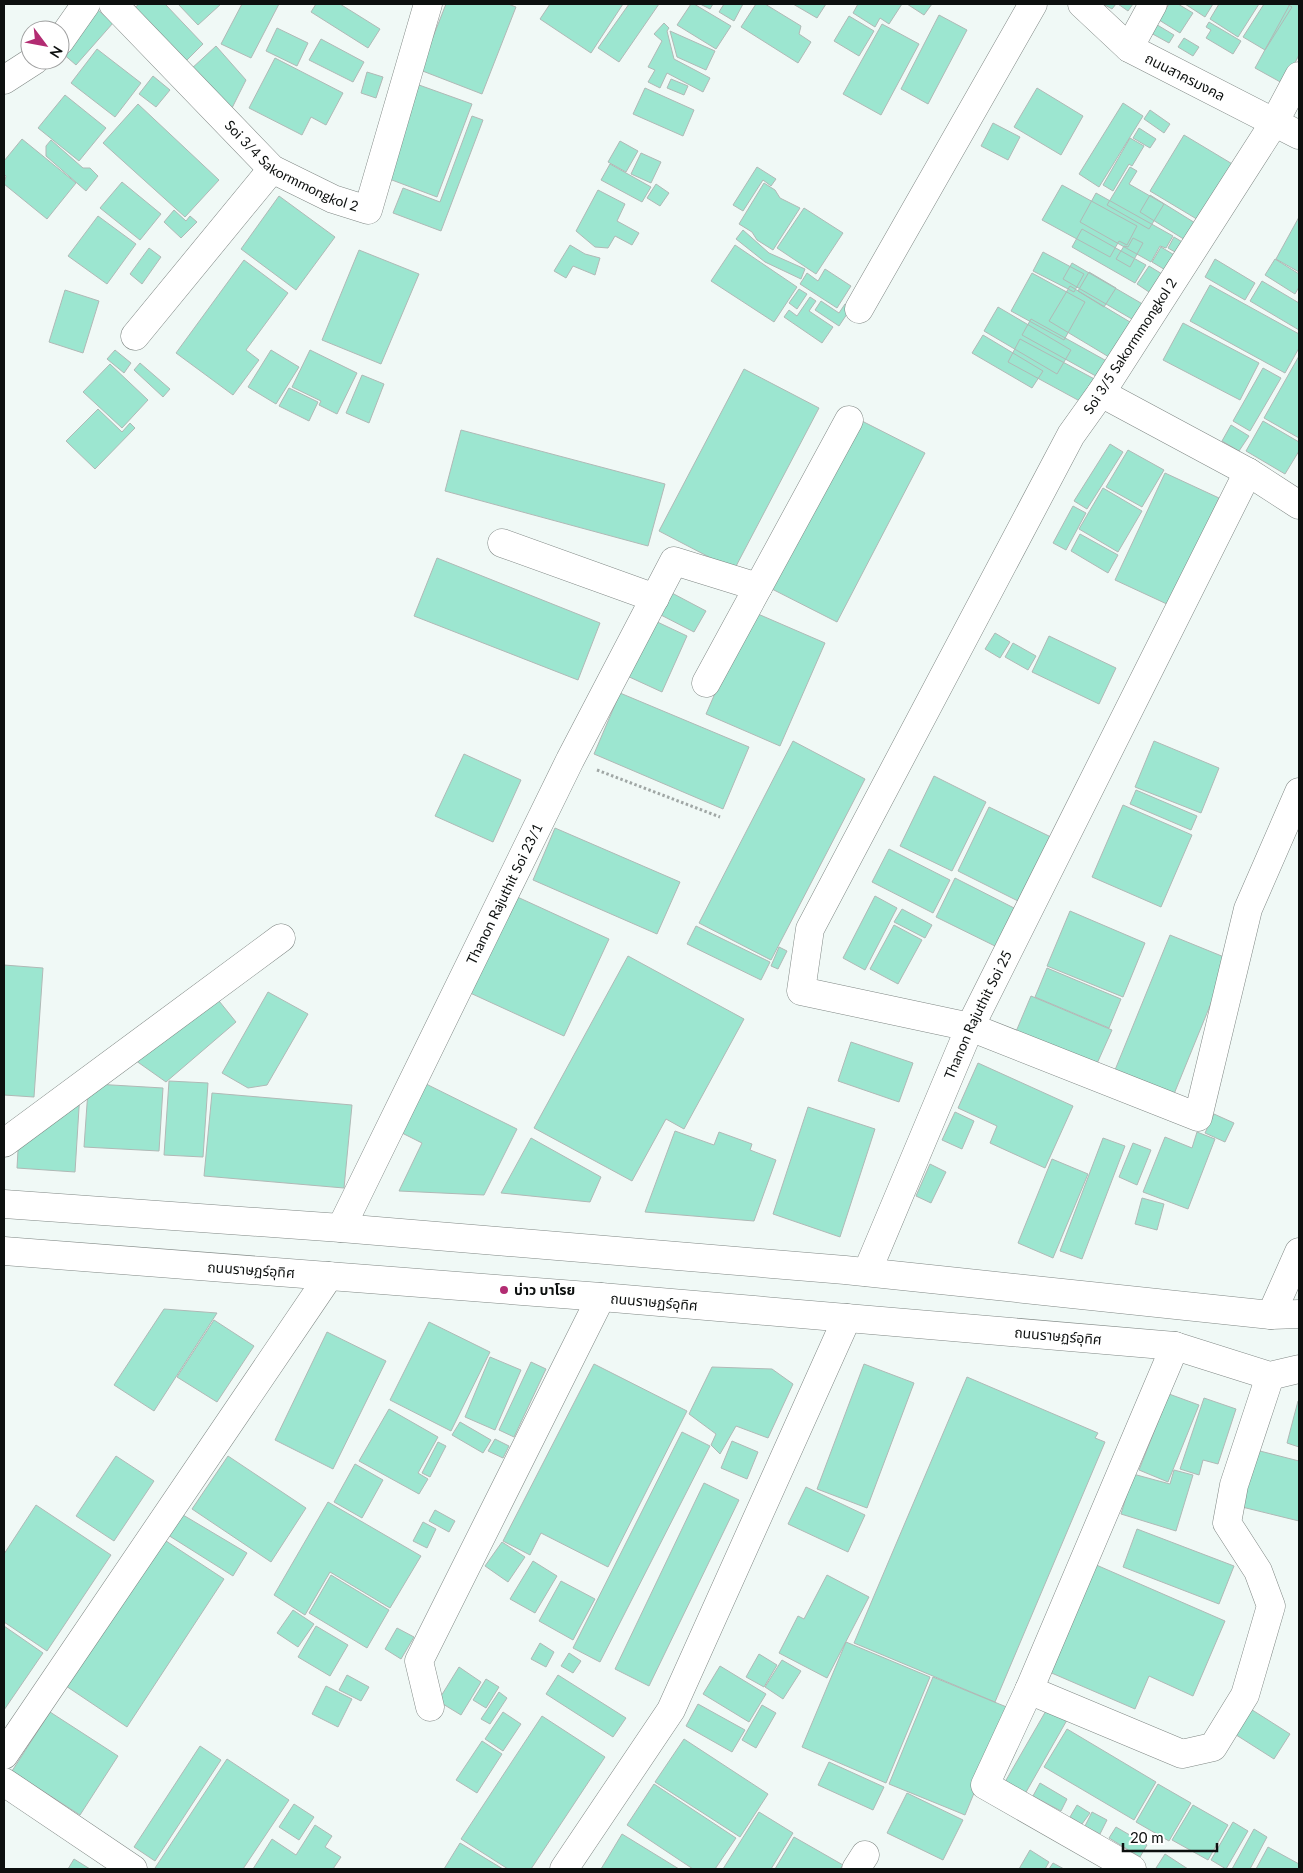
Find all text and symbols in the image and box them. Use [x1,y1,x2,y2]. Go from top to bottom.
north arrow [20,20,70,70]
text: N [46,43,67,61]
street label: ถนนสาครมงคล [1142,49,1228,104]
street label: Soi 3/4 Sakormmongkol 2 [221,116,361,214]
street label: Soi 3/5 Sakormmongkol 2 [1079,275,1180,417]
street label: Thanon Rajuthit Soi 23/1 [462,820,546,967]
street label: Thanon Rajuthit Soi 25 [940,947,1015,1082]
street label: ถนนราษฏร์อุทิศ [207,1258,296,1282]
place label: บ่าว บาโรย [514,1281,575,1298]
marker: บ่าว บาโรย [498,1284,510,1296]
street label: ถนนราษฏร์อุทิศ [610,1289,699,1315]
street label: ถนนราษฏร์อุทิศ [1014,1323,1103,1349]
scale bar [1123,1820,1217,1852]
text: 20 m [1130,1828,1164,1846]

